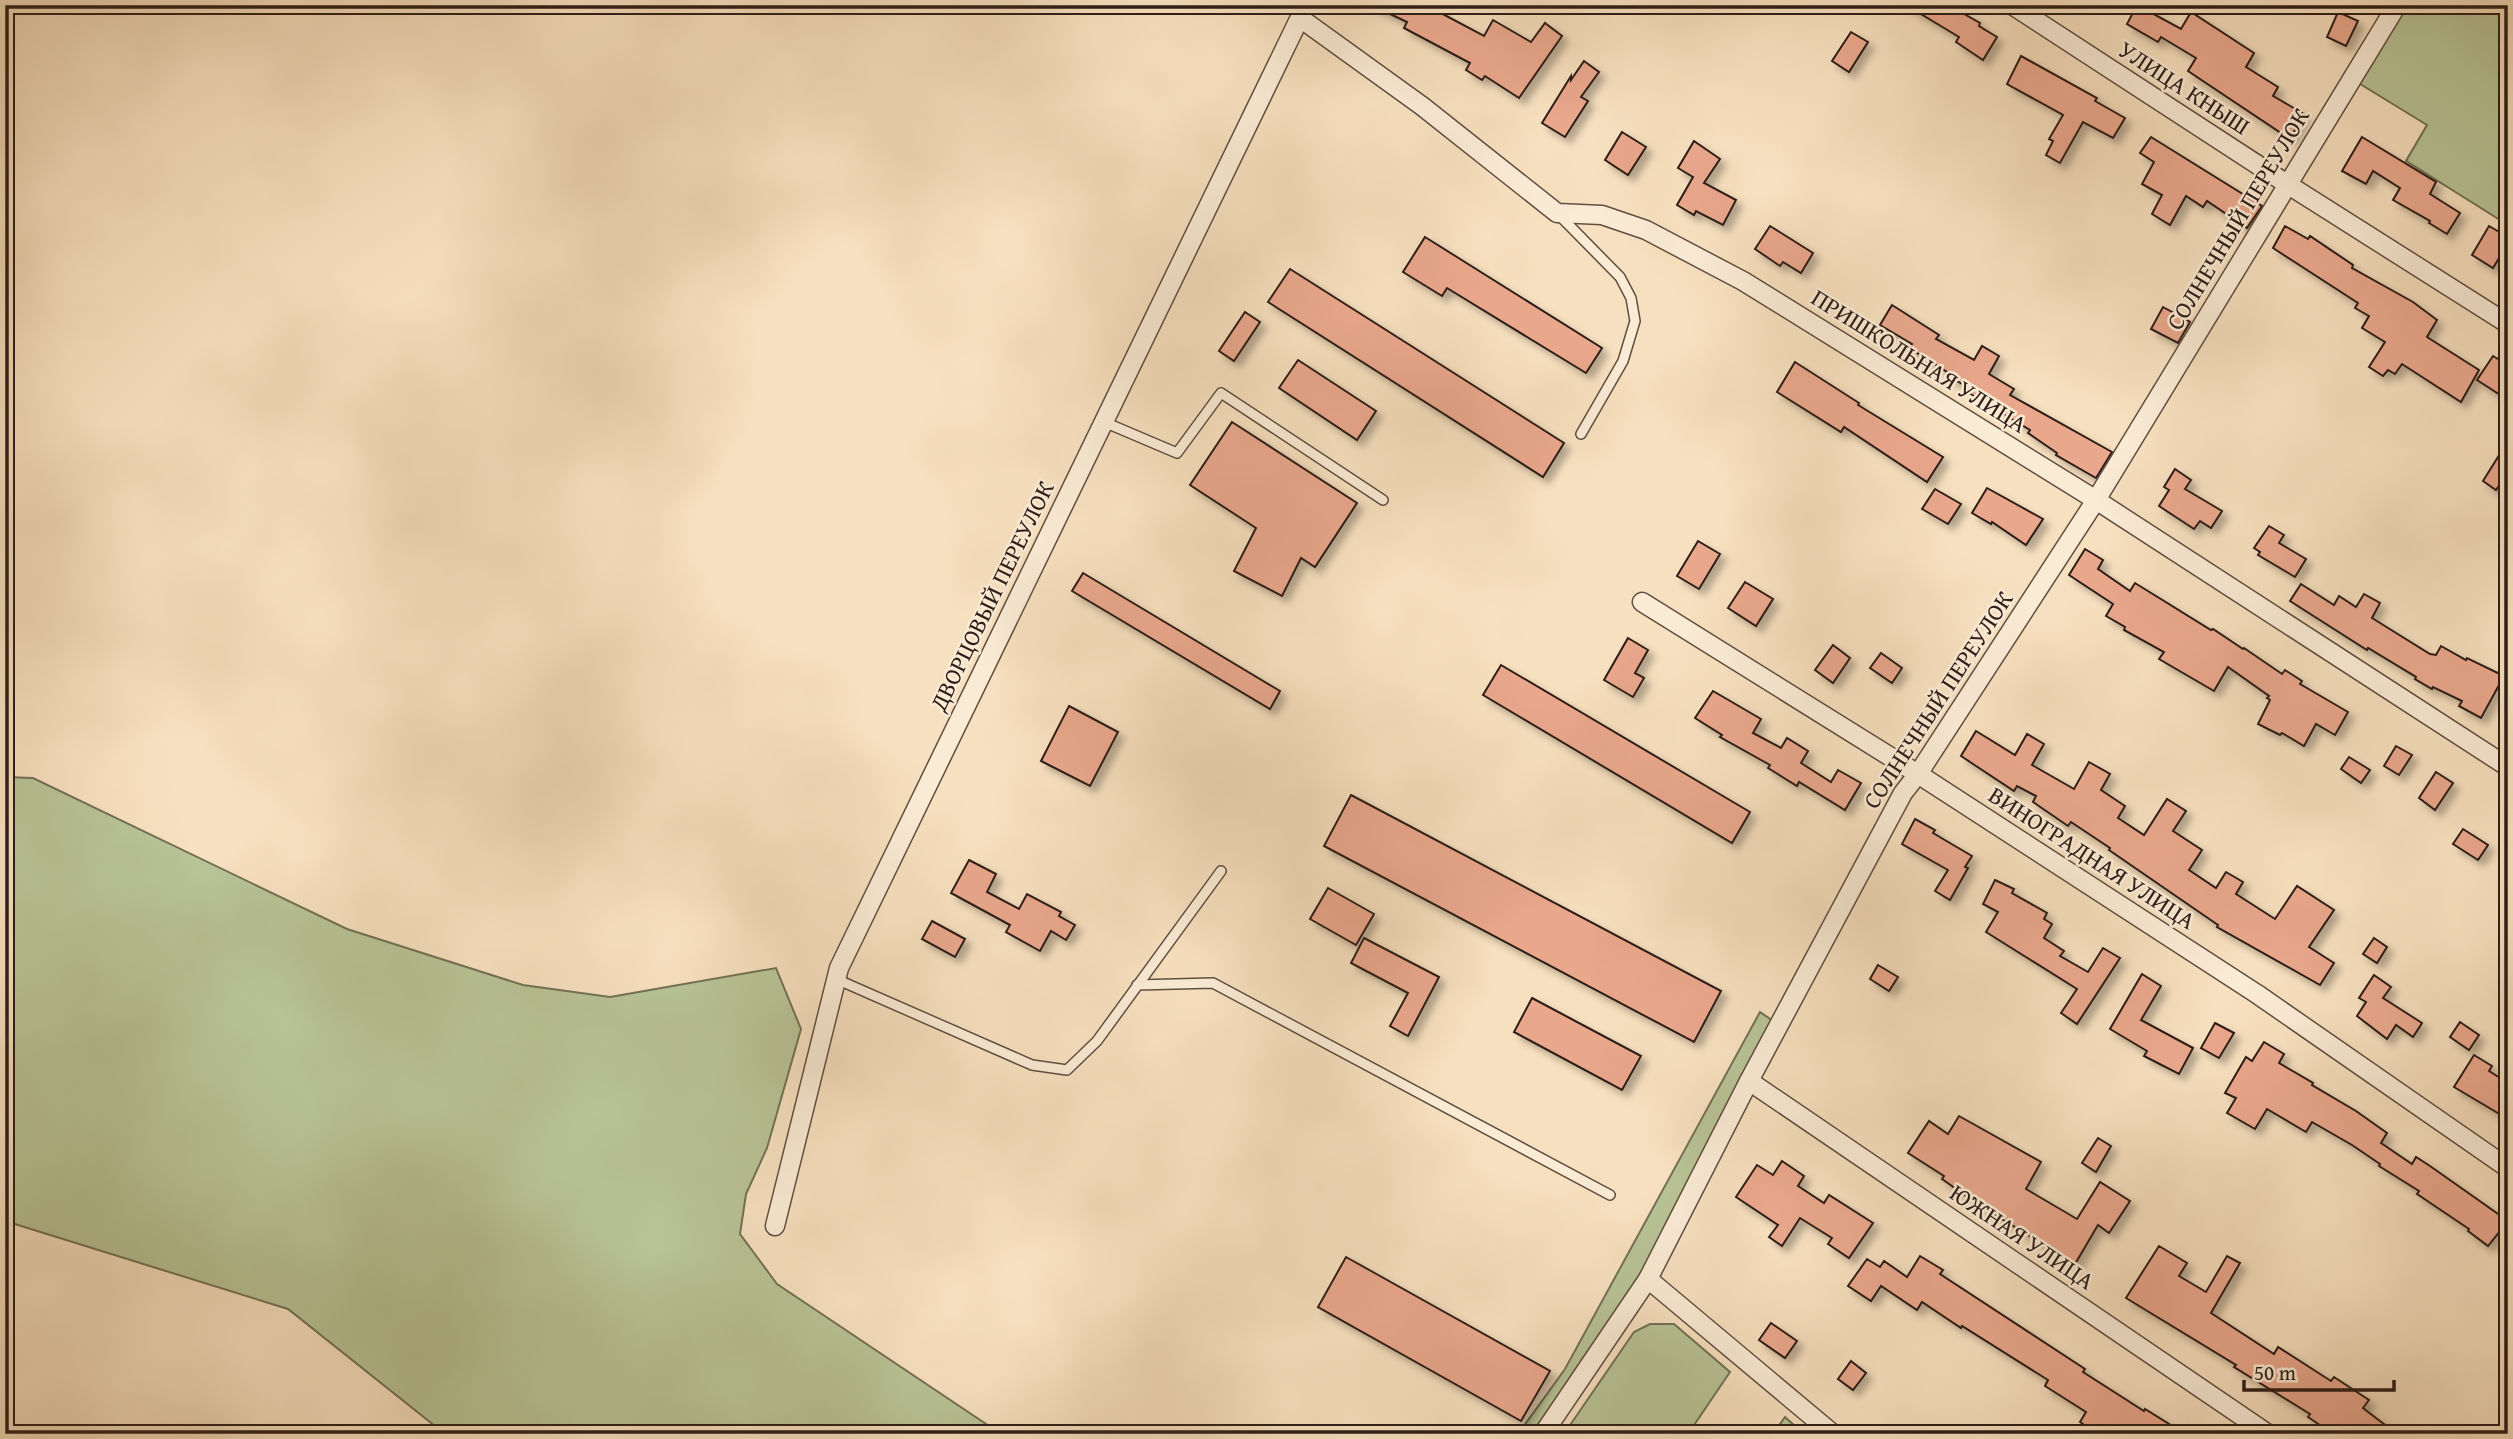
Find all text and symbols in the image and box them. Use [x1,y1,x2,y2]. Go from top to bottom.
street label: УЛИЦА КНЫШ [2112,32,2257,143]
street label: СОЛНЕЧНЫЙ ПЕРЕУЛОК [2157,101,2318,336]
street label: ПРИШКОЛЬНАЯ УЛИЦА [1805,280,2034,441]
street label: ДВОРЦОВЫЙ ПЕРЕУЛОК [920,475,1063,718]
street label: СОЛНЕЧНЫЙ ПЕРЕУЛОК [1854,584,2021,816]
street label: ВИНОГРАДНАЯ УЛИЦА [1982,777,2203,938]
street label: ЮЖНАЯ УЛИЦА [1943,1175,2102,1298]
scale bar [2244,1348,2394,1392]
text: 50 m [2254,1357,2296,1388]

